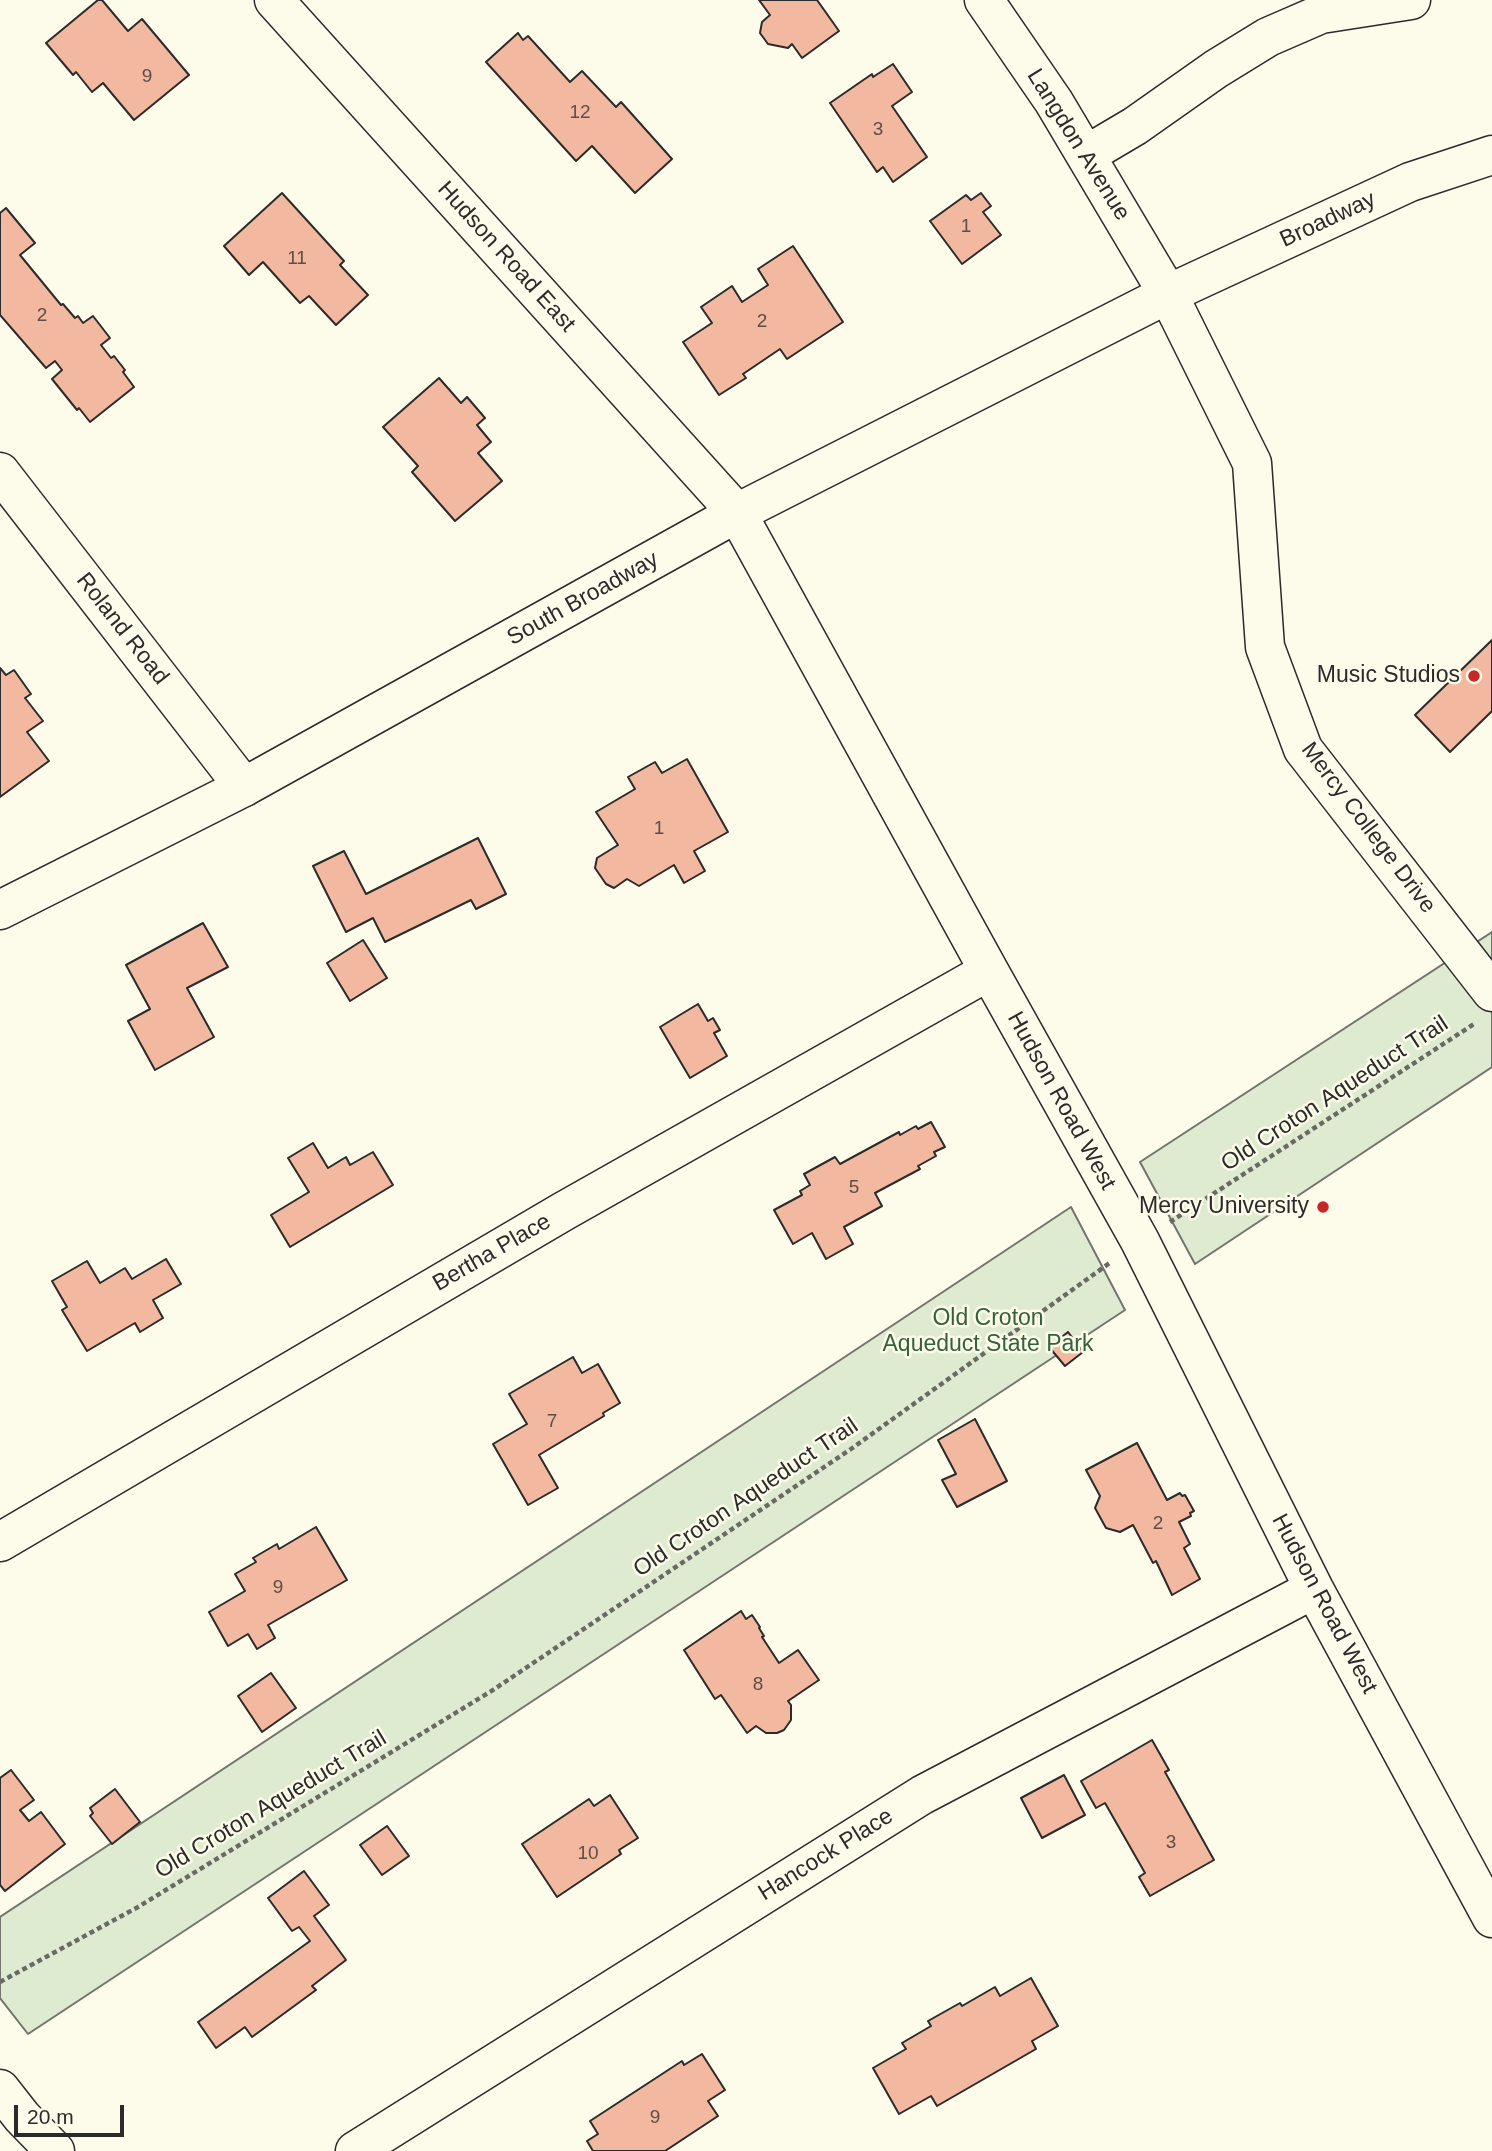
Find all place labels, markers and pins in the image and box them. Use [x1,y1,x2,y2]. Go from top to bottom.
place label: Music Studios [1317,662,1460,690]
marker: Music Studios [1466,668,1482,684]
place label: Mercy University [1139,1193,1309,1221]
marker: Mercy University [1315,1199,1331,1215]

